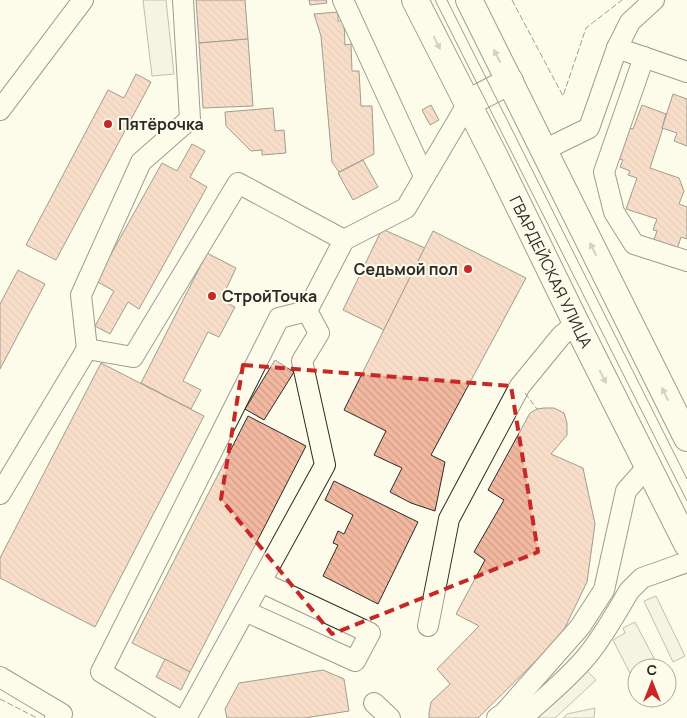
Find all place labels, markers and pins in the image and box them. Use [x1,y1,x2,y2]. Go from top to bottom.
place label: Пятёрочка [118,113,204,135]
marker: Пятёрочка [102,118,114,130]
place label: Седьмой пол [354,258,458,280]
marker: Седьмой пол [462,263,474,275]
place label: СтройТочка [222,285,317,307]
marker: СтройТочка [206,290,218,302]

